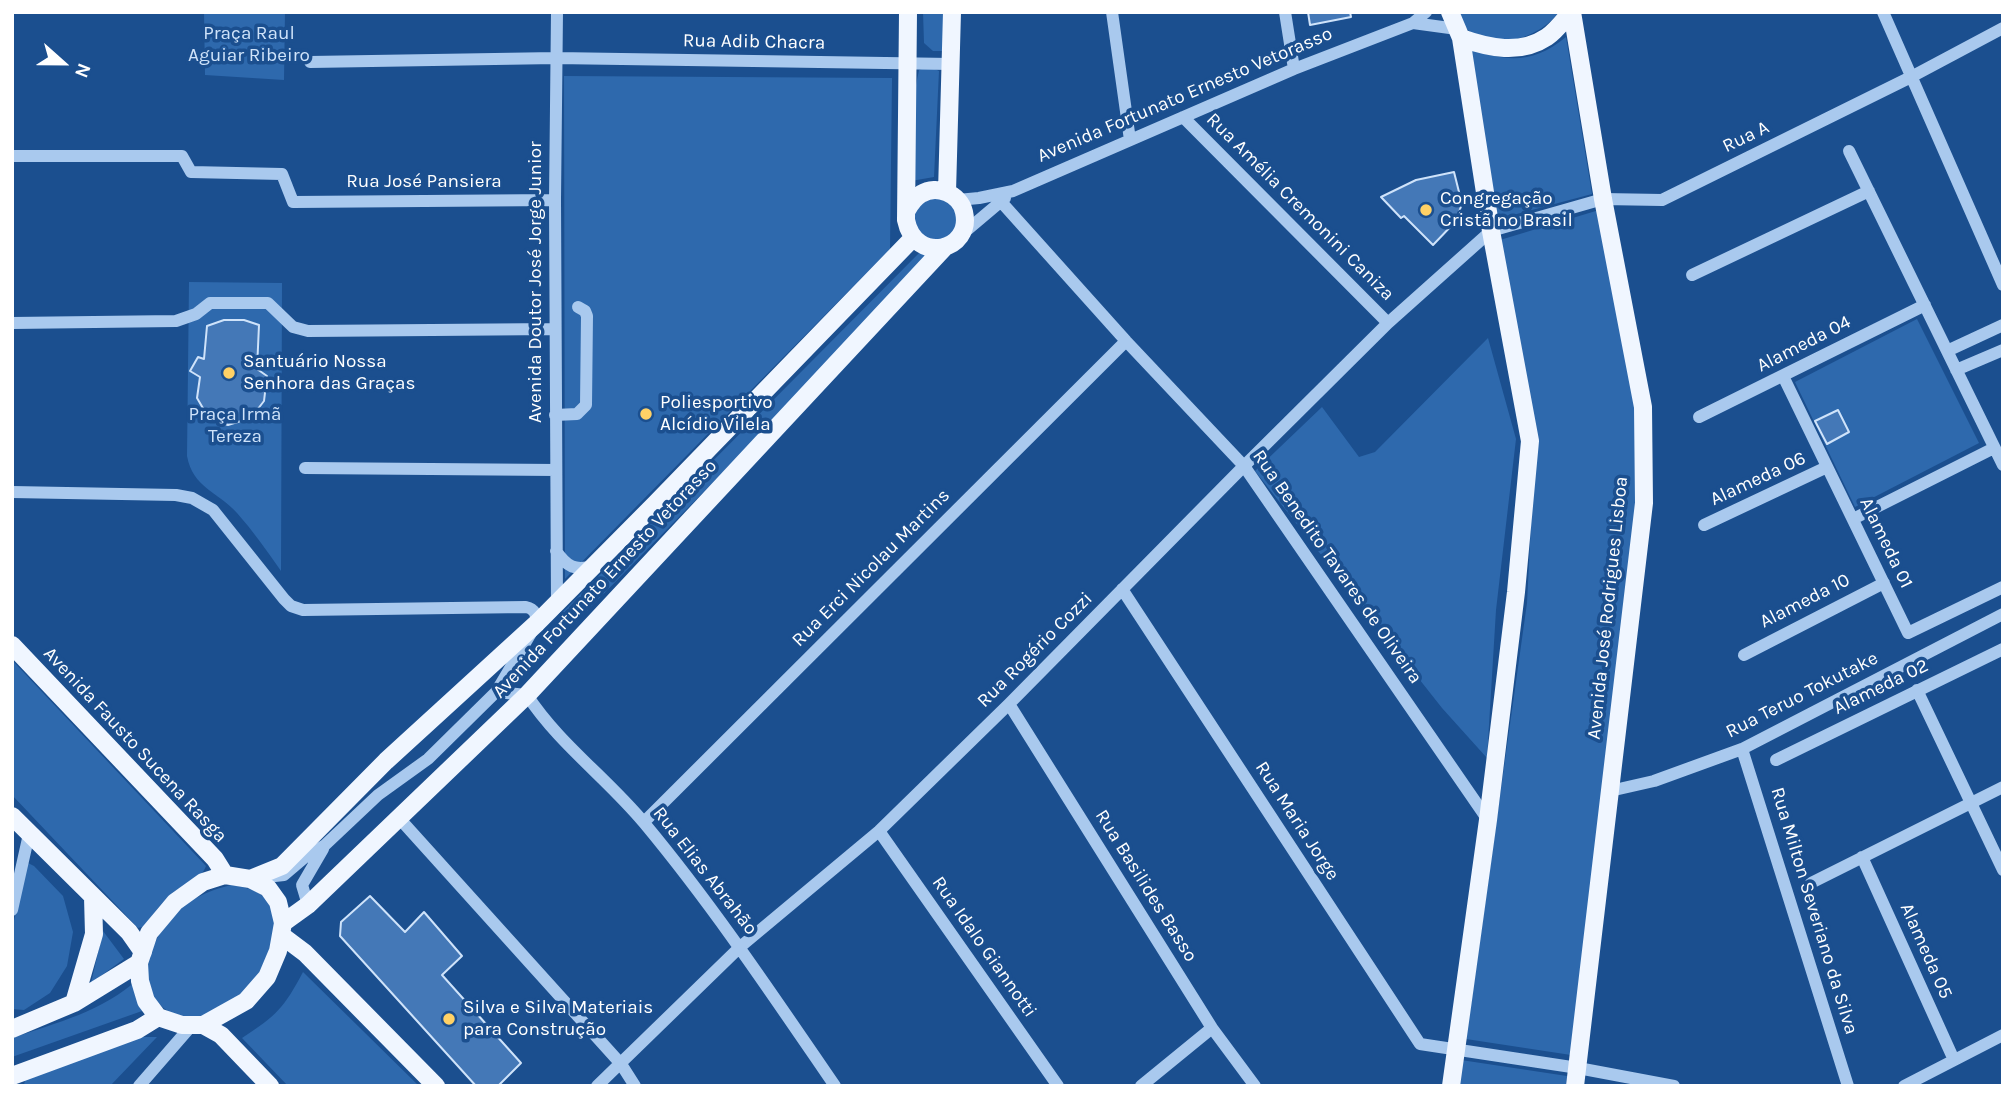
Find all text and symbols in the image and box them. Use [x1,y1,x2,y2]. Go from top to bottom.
street label: Avenida Fortunato Ernesto Vetorasso [1034,22,1336,168]
park label: Praça Raul Aguiar Ribeiro [188,23,310,67]
north arrow [28,28,98,98]
street label: Rua Adib Chacra [683,29,825,55]
text: N [70,60,95,81]
street label: Rua Amélia Cremonini Caniza [1201,108,1399,306]
street label: Rua A [1719,116,1773,158]
street label: Avenida Doutor José Jorge Junior [525,141,547,423]
street label: Rua José Pansiera [346,171,502,193]
place label: Congregação Cristã no Brasil [1440,188,1573,232]
marker: Congregação Cristã no Brasil [1418,202,1434,218]
street label: Alameda 04 [1753,311,1855,377]
place label: Santuário Nossa Senhora das Graças [243,351,415,395]
marker: Santuário Nossa Senhora das Graças [221,365,237,381]
place label: Poliesportivo Alcídio Vilela [660,392,773,436]
park label: Praça Irmã Tereza [188,404,282,448]
marker: Poliesportivo Alcídio Vilela [638,406,654,422]
street label: Rua Benedito Tavares de Oliveira [1247,446,1427,688]
street label: Alameda 06 [1707,447,1809,511]
street label: Avenida Fortunato Ernesto Vetorasso [488,455,722,703]
street label: Avenida José Rodrigues Lisboa [1583,475,1633,741]
street label: Rua Erci Nicolau Martins [787,484,955,652]
street label: Alameda 01 [1854,494,1918,592]
street label: Alameda 10 [1756,569,1854,633]
street label: Rua Rogério Cozzi [973,588,1097,712]
street label: Avenida Fausto Sucena Rasga [38,643,232,847]
street label: Rua Teruo Tokutake [1722,647,1882,743]
street label: Alameda 02 [1830,654,1932,720]
street label: Rua Maria Jorge [1250,757,1344,885]
street label: Rua Milton Severiano da Silva [1765,785,1863,1037]
street label: Rua Elias Abrahão [648,802,762,940]
street label: Rua Basilides Basso [1090,806,1202,966]
street label: Rua Idalo Giannotti [927,872,1041,1022]
street label: Alameda 05 [1895,900,1957,1002]
place label: Silva e Silva Materiais para Construção [463,997,653,1041]
marker: Silva e Silva Materiais para Construção [441,1011,457,1027]

